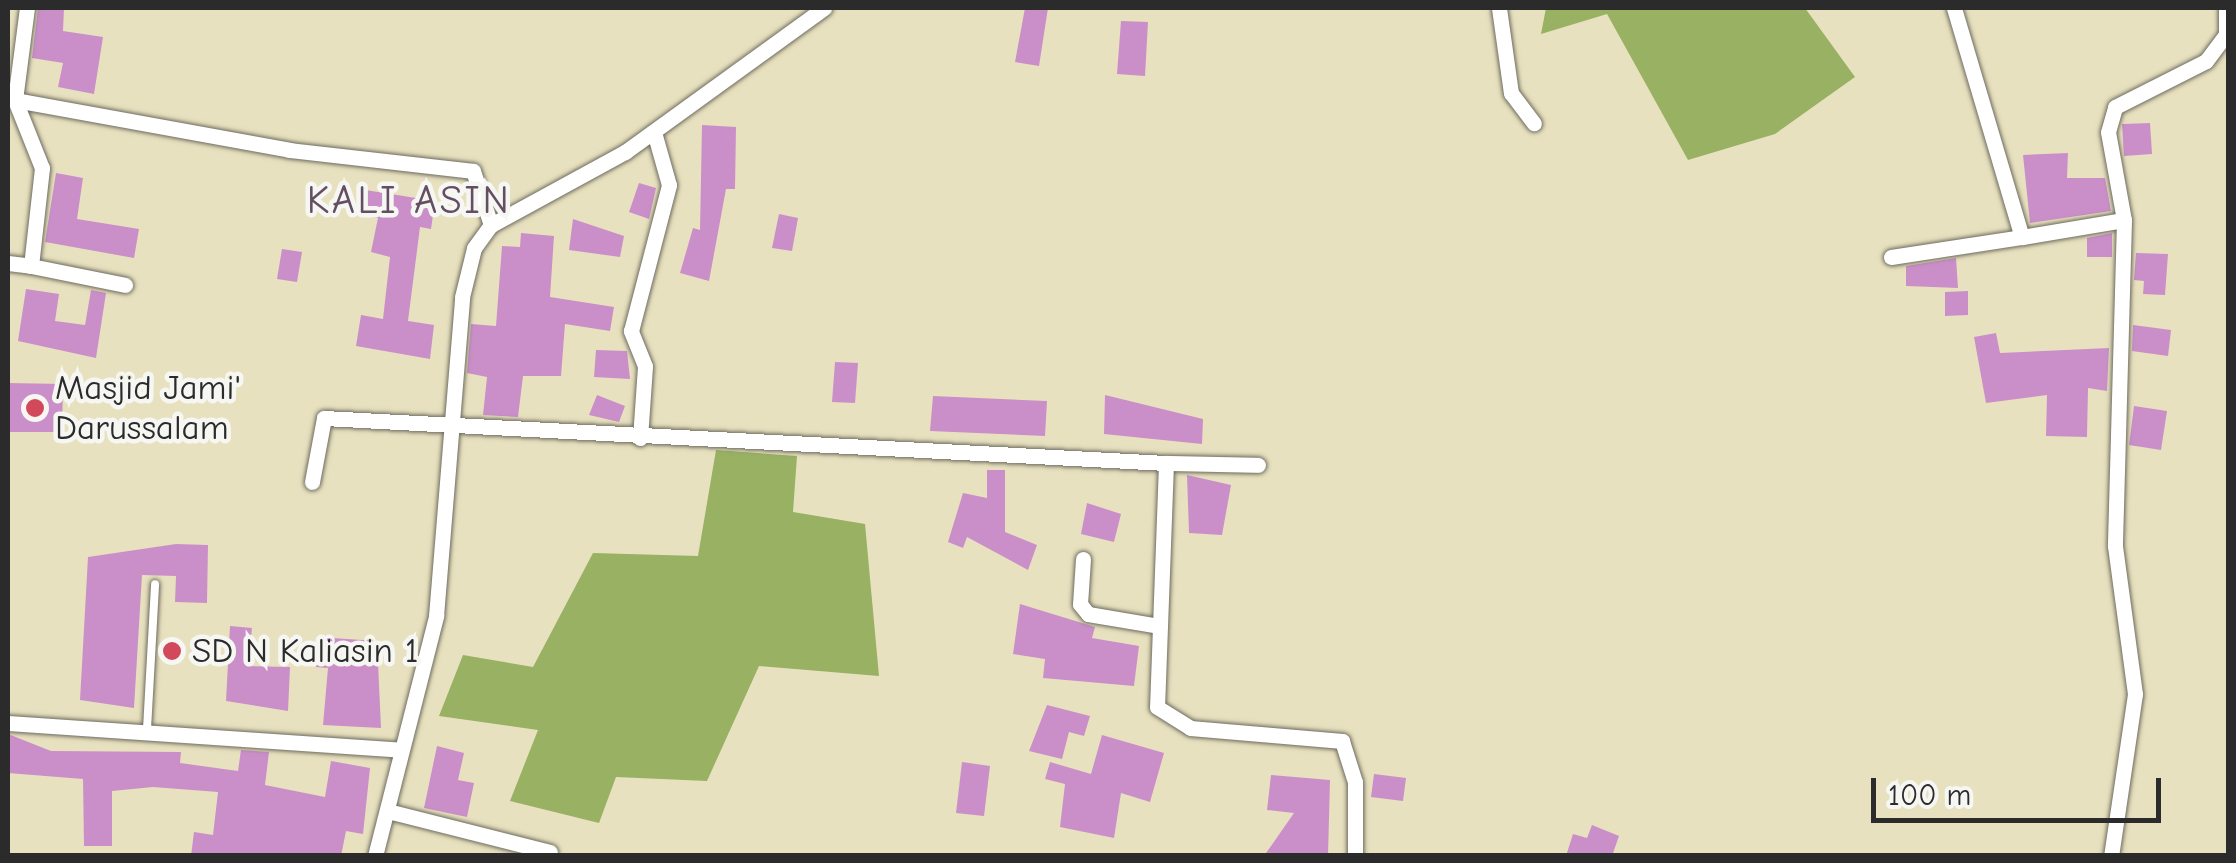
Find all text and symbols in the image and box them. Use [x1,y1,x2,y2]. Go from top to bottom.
district label: KALI ASIN [307,176,511,224]
place label: Masjid Jami' Darussalam [55,367,241,449]
marker: Masjid Jami' Darussalam [24,397,46,419]
place label: SD N Kaliasin 1 [192,630,418,672]
marker: SD N Kaliasin 1 [161,640,183,662]
scale bar [1876,758,2166,820]
text: 100 m [1888,778,1971,813]

